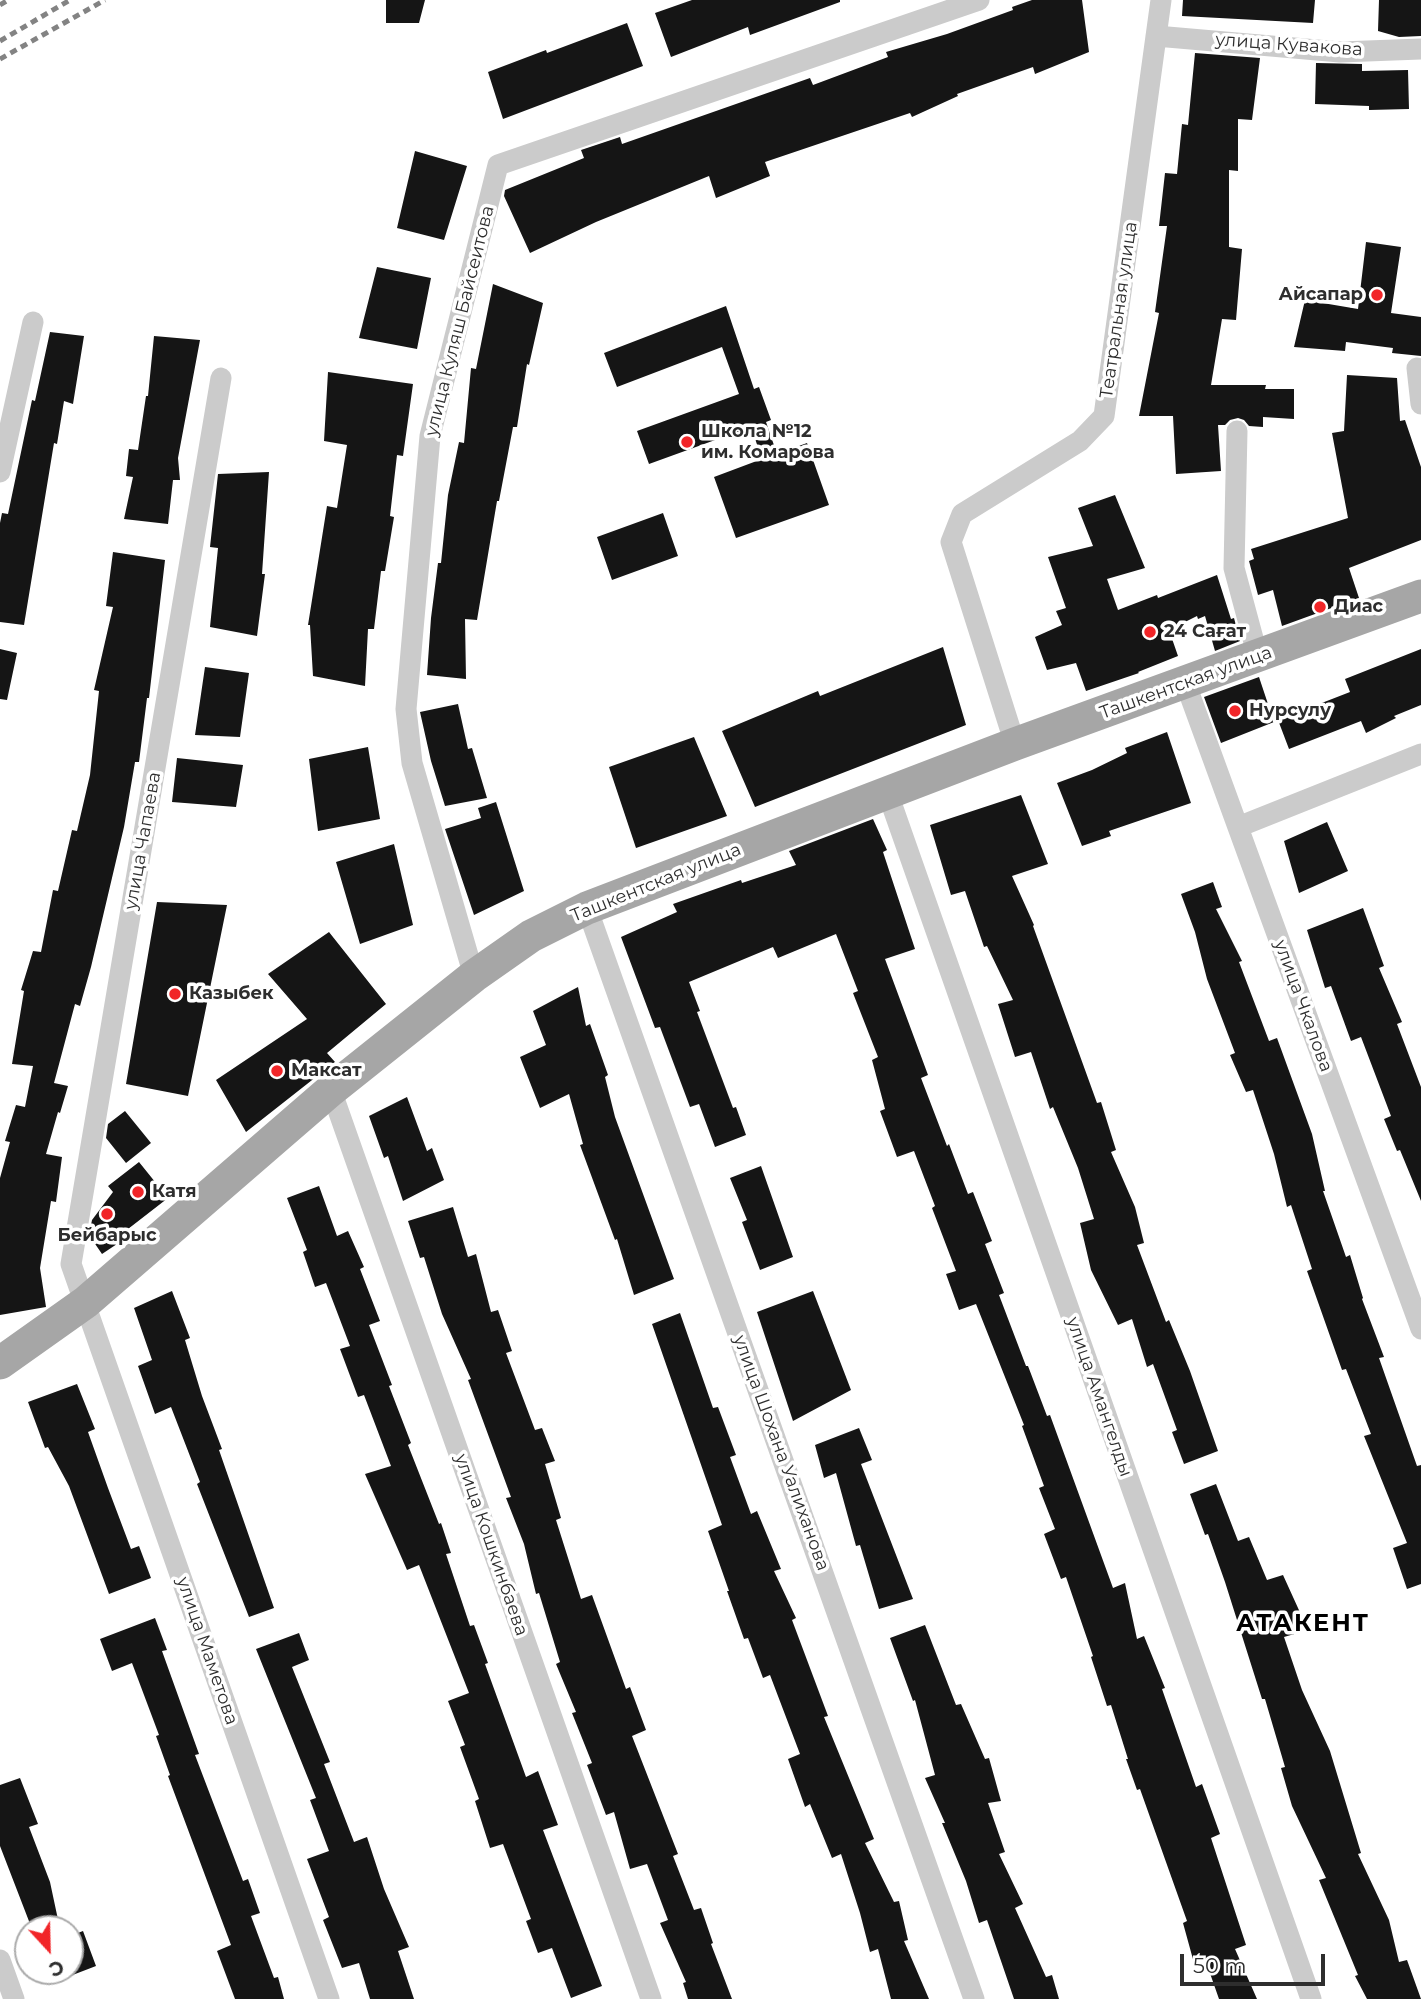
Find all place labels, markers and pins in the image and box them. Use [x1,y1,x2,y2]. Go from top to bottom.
place label: Айсапар [1279,284,1363,306]
marker: Айсапар [1369,287,1385,303]
place label: Школа №12 им. Комарова [701,421,835,464]
marker: Школа №12 им. Комарова [679,434,695,450]
place label: Диас [1334,596,1383,618]
marker: Диас [1312,599,1328,615]
place label: 24 Сағат [1164,621,1246,643]
marker: 24 Сағат [1142,624,1158,640]
place label: Нурсулу [1249,700,1331,722]
marker: Нурсулу [1227,703,1243,719]
place label: Казыбек [189,983,274,1005]
marker: Казыбек [167,986,183,1002]
place label: Максат [291,1060,362,1082]
marker: Максат [269,1063,285,1079]
place label: Катя [152,1181,197,1203]
marker: Катя [130,1184,146,1200]
marker: Бейбарыс [99,1206,115,1222]
place label: Бейбарыс [57,1225,157,1247]

